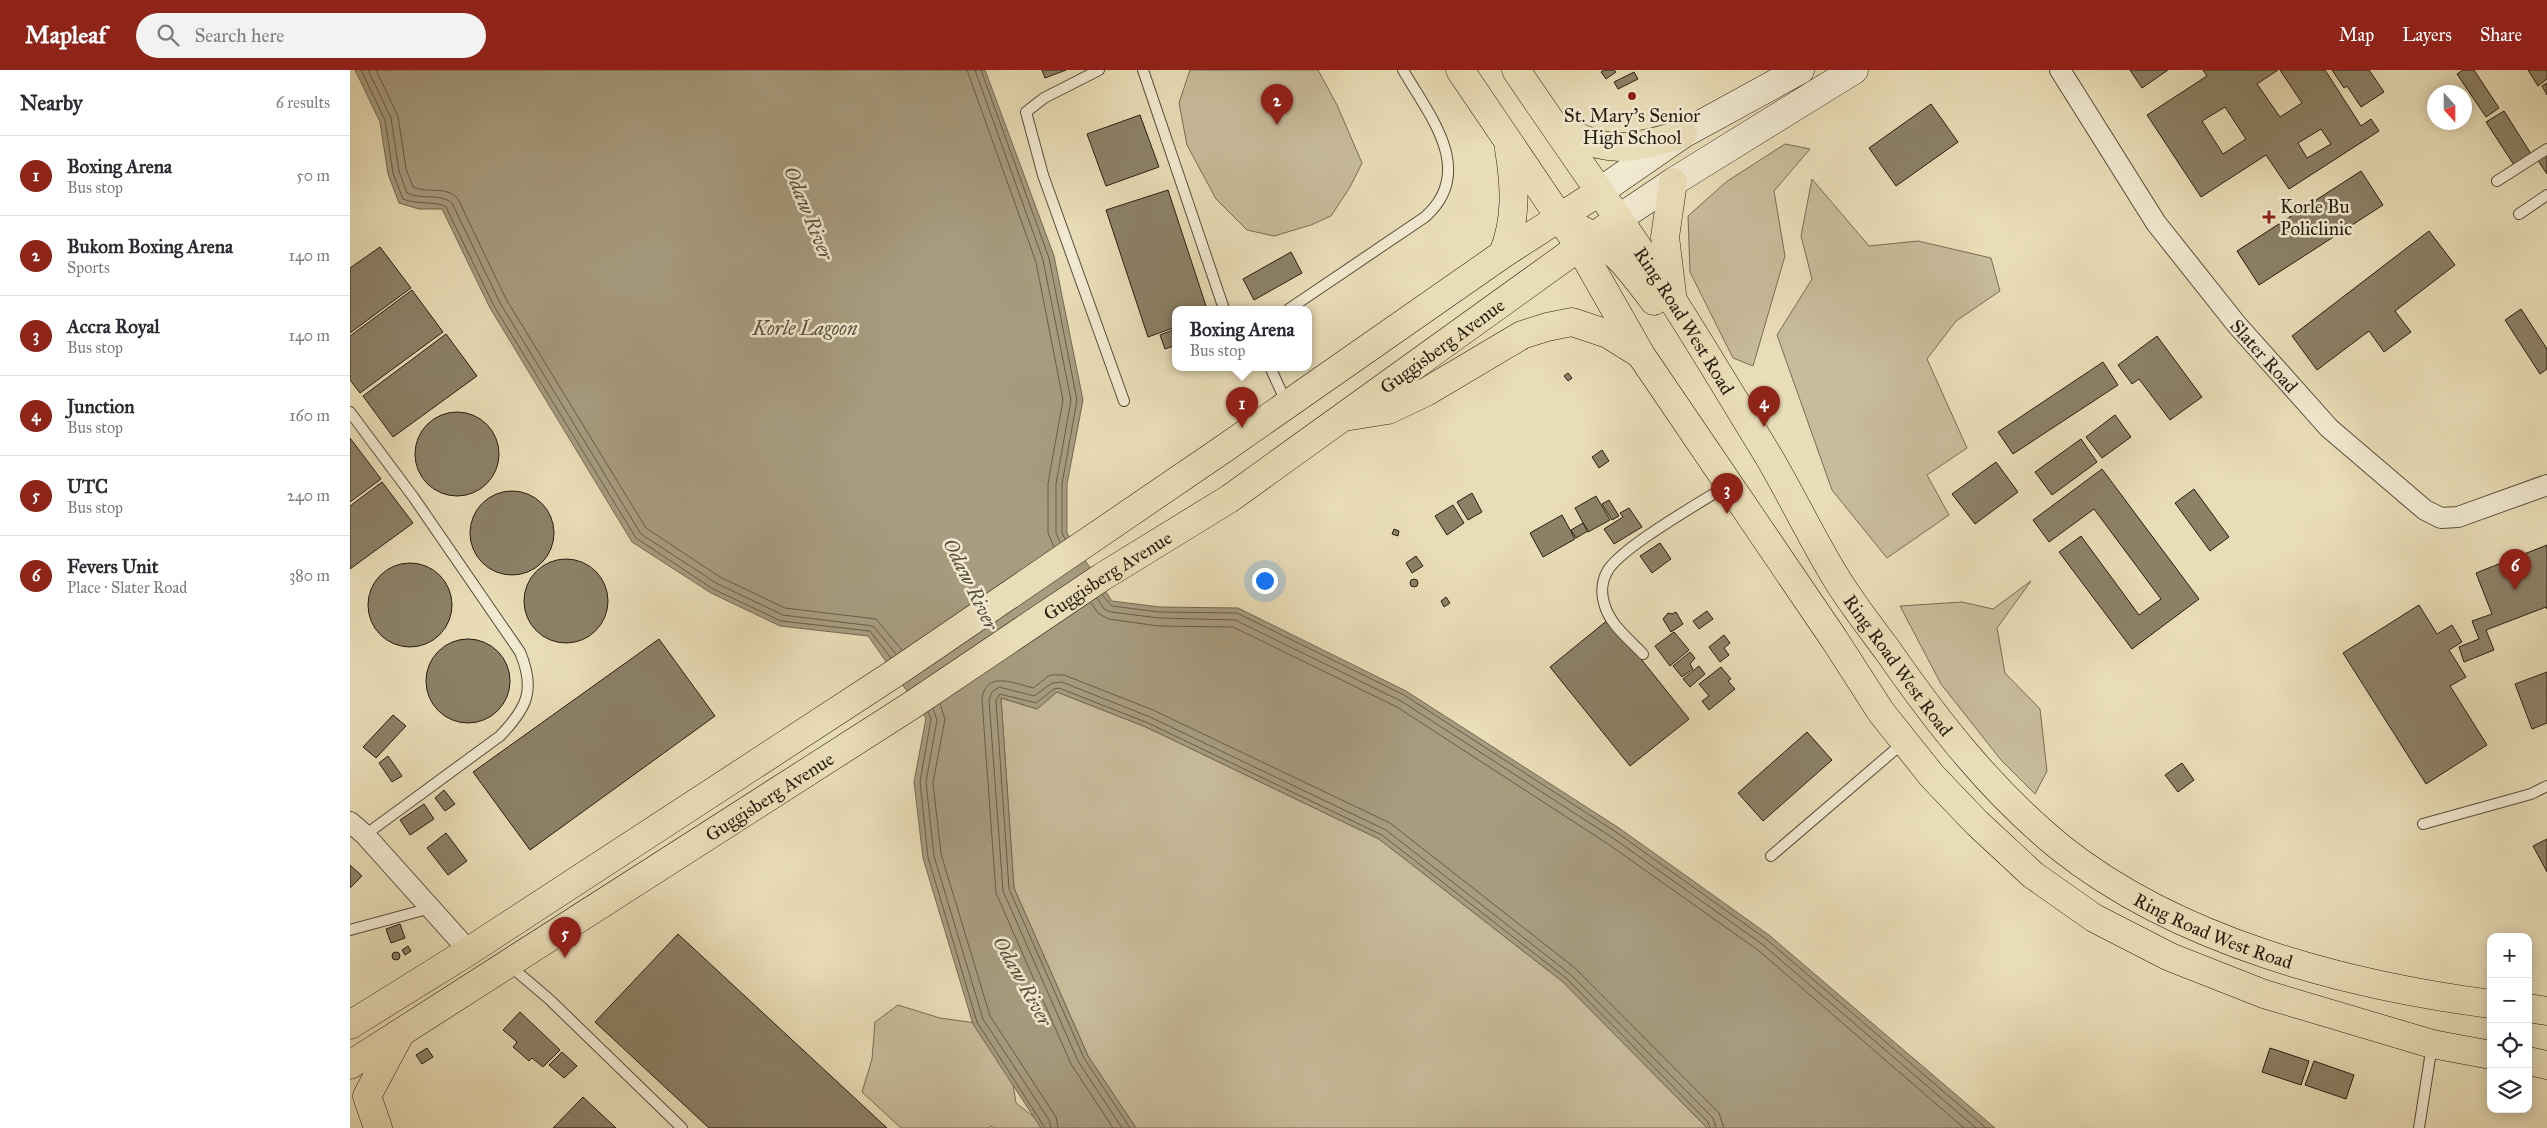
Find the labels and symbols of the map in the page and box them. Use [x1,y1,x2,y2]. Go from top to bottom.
pin: 2 [1261,84,1293,125]
north arrow [2427,85,2472,130]
marker: St. Mary's Senior High School [1626,90,1638,102]
place label: St. Mary's Senior High School [1564,104,1701,150]
water label: Odaw River [779,163,839,265]
place label: Korle Bu Policlinic [2280,195,2352,240]
marker: Korle Bu Policlinic [2262,210,2276,224]
street label: Ring Road West Road [1629,243,1739,399]
street label: Guggisberg Avenue [1375,293,1509,399]
street label: Slater Road [2225,315,2303,398]
water label: Korle Lagoon [752,316,858,340]
pin: 4 [1748,386,1780,427]
pin: 1 [1226,387,1258,428]
pin: 3 [1711,473,1743,514]
street label: Guggisberg Avenue [1039,526,1176,625]
water label: Odaw River [938,534,1004,635]
pin: 6 [2499,549,2531,590]
your location [1252,568,1278,594]
street label: Ring Road West Road [1838,590,1958,741]
street label: Guggisberg Avenue [701,747,838,846]
street label: Ring Road West Road [2130,888,2296,974]
pin: 5 [549,917,581,958]
water label: Odaw River [988,932,1058,1032]

